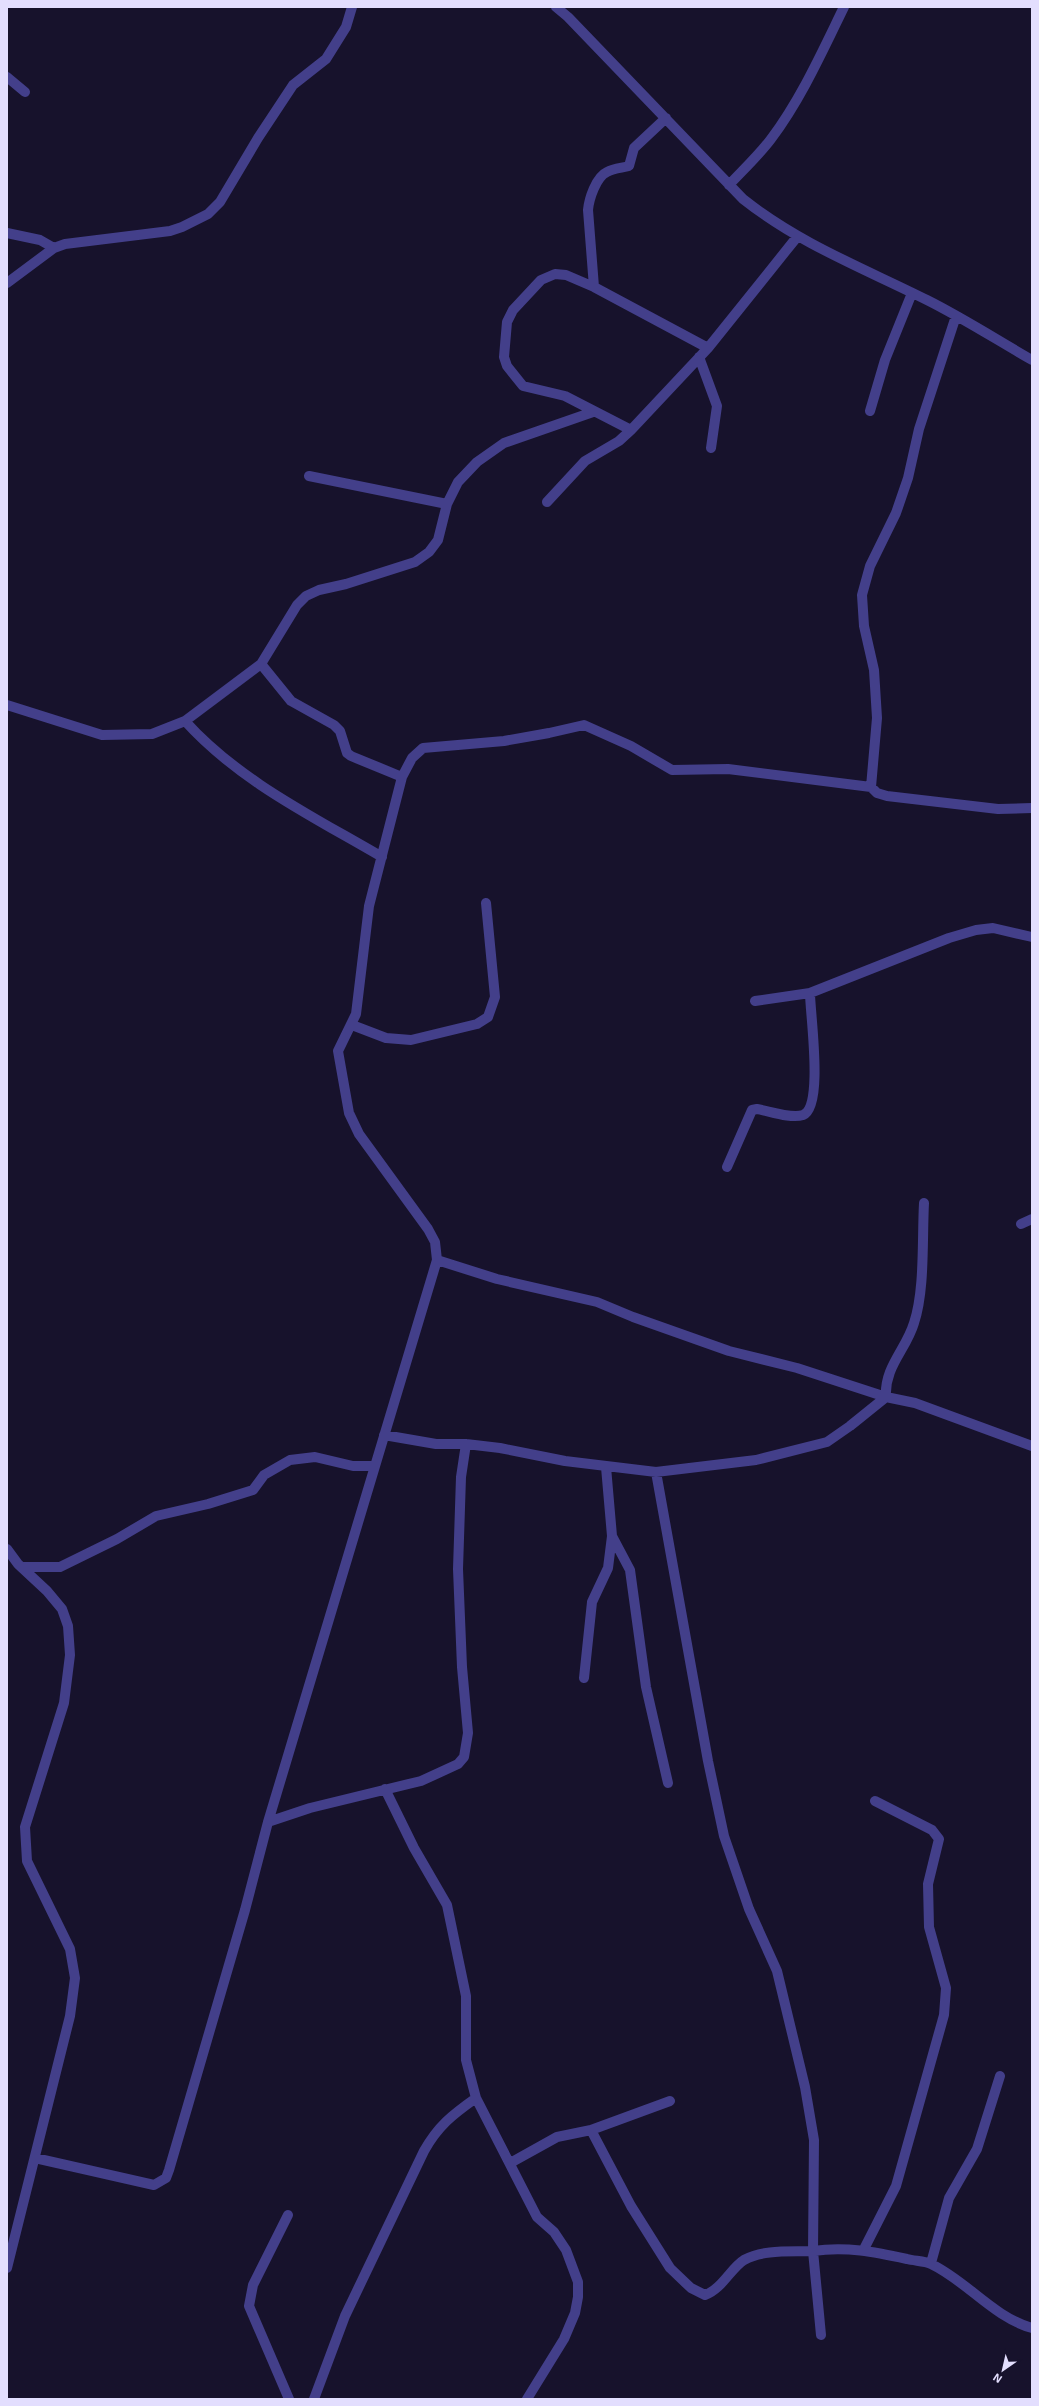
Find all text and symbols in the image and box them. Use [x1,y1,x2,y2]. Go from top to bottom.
north arrow [983,2350,1023,2390]
text: N [990,2371,1004,2386]

